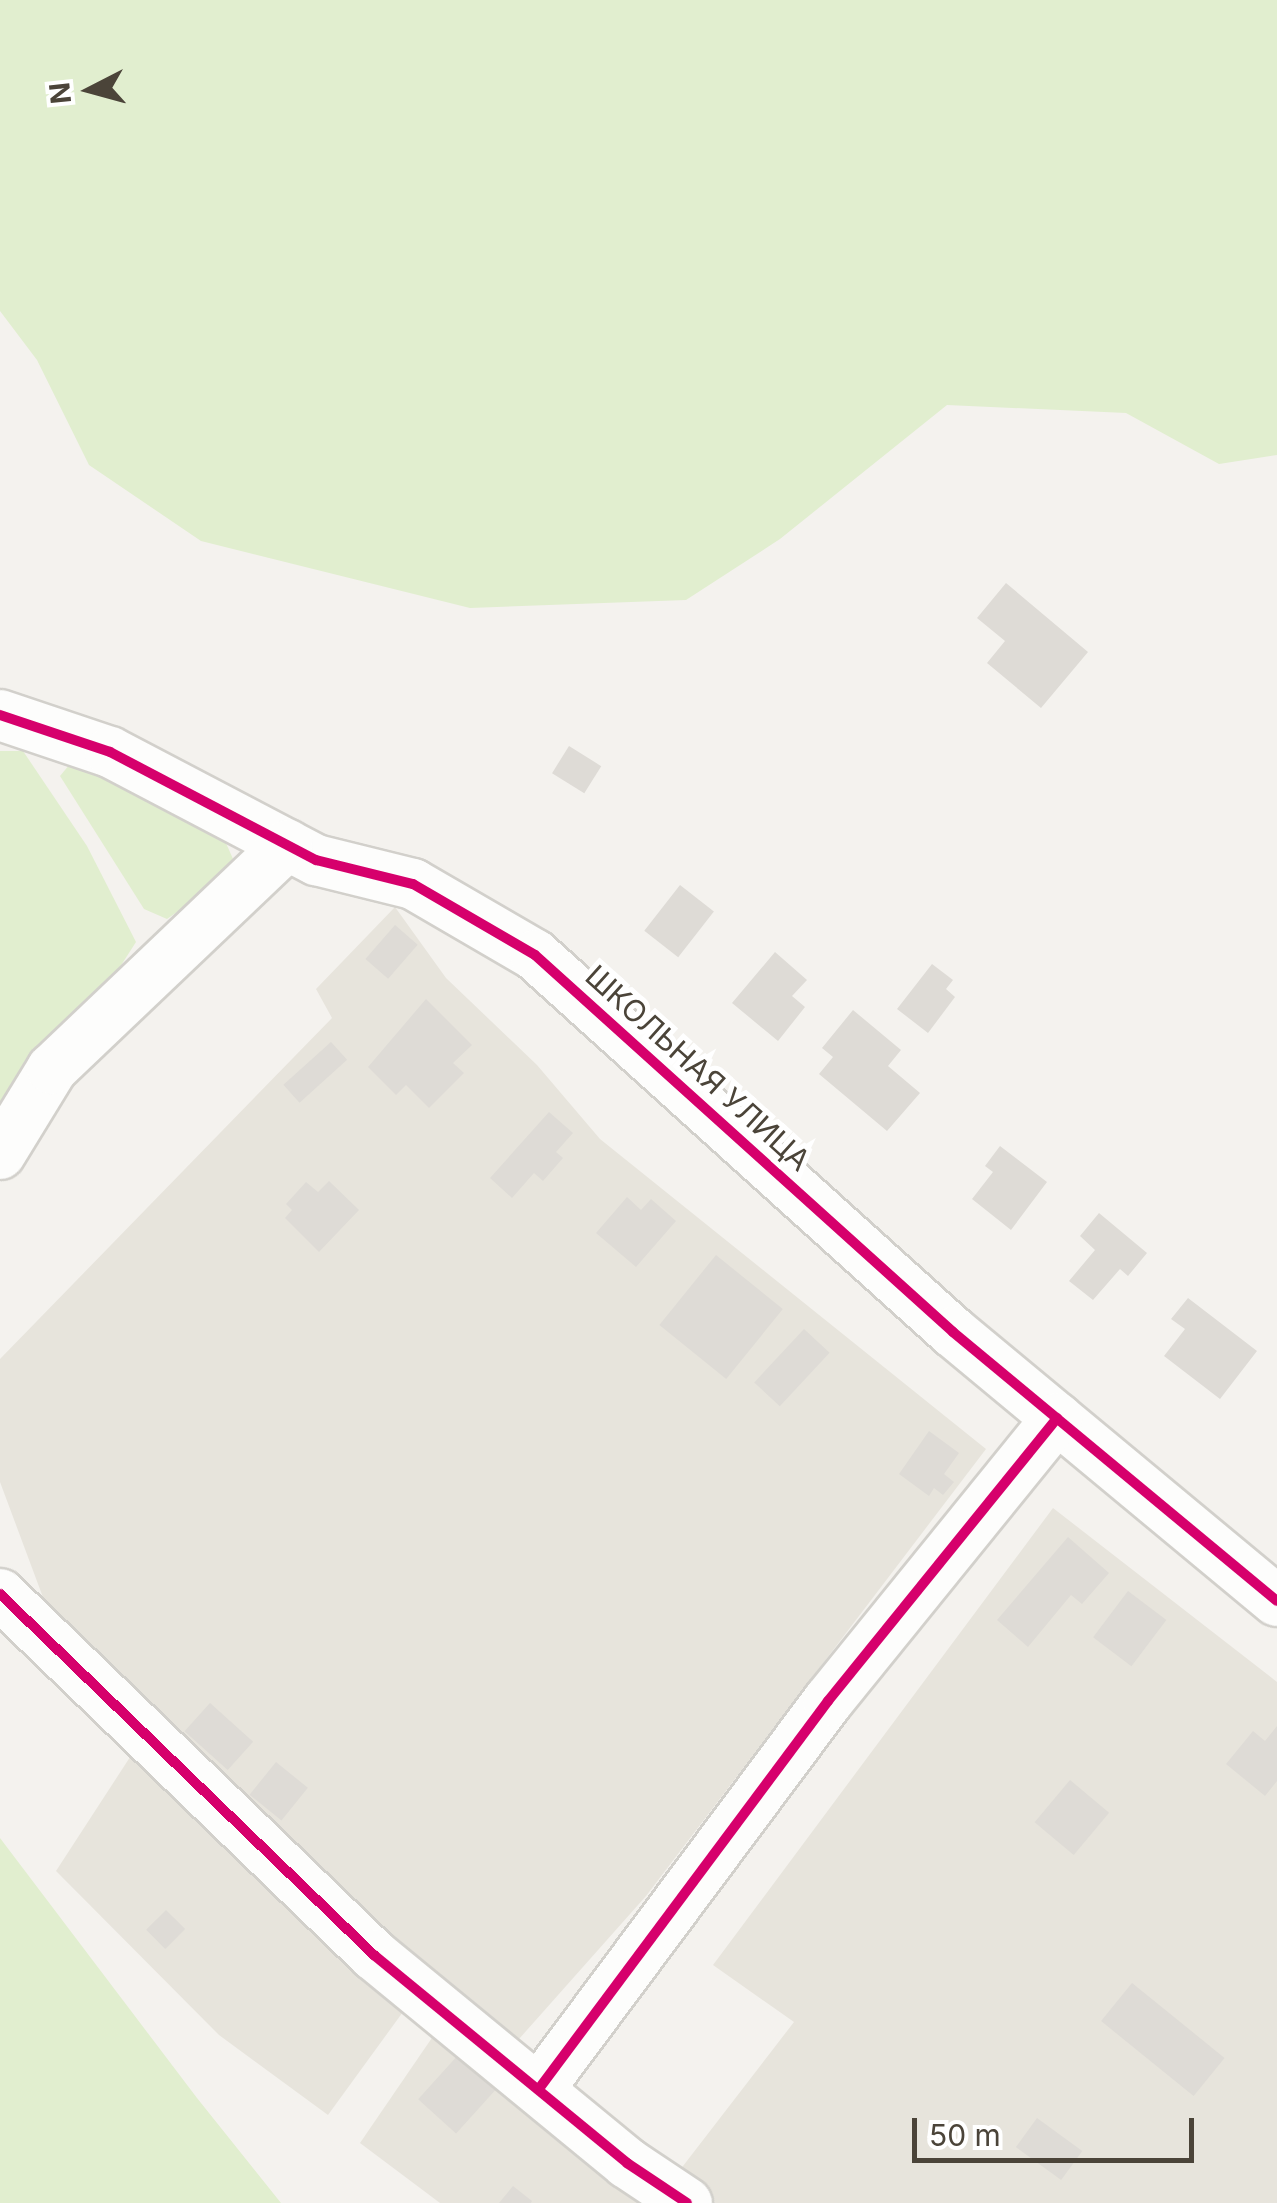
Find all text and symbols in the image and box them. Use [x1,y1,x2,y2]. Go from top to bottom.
north arrow [40,40,140,140]
text: N [42,81,78,106]
street label: ШКОЛЬНАЯ УЛИЦА [578,958,818,1178]
scale bar [917,2098,1200,2160]
text: 50 m [929,2117,1001,2153]

